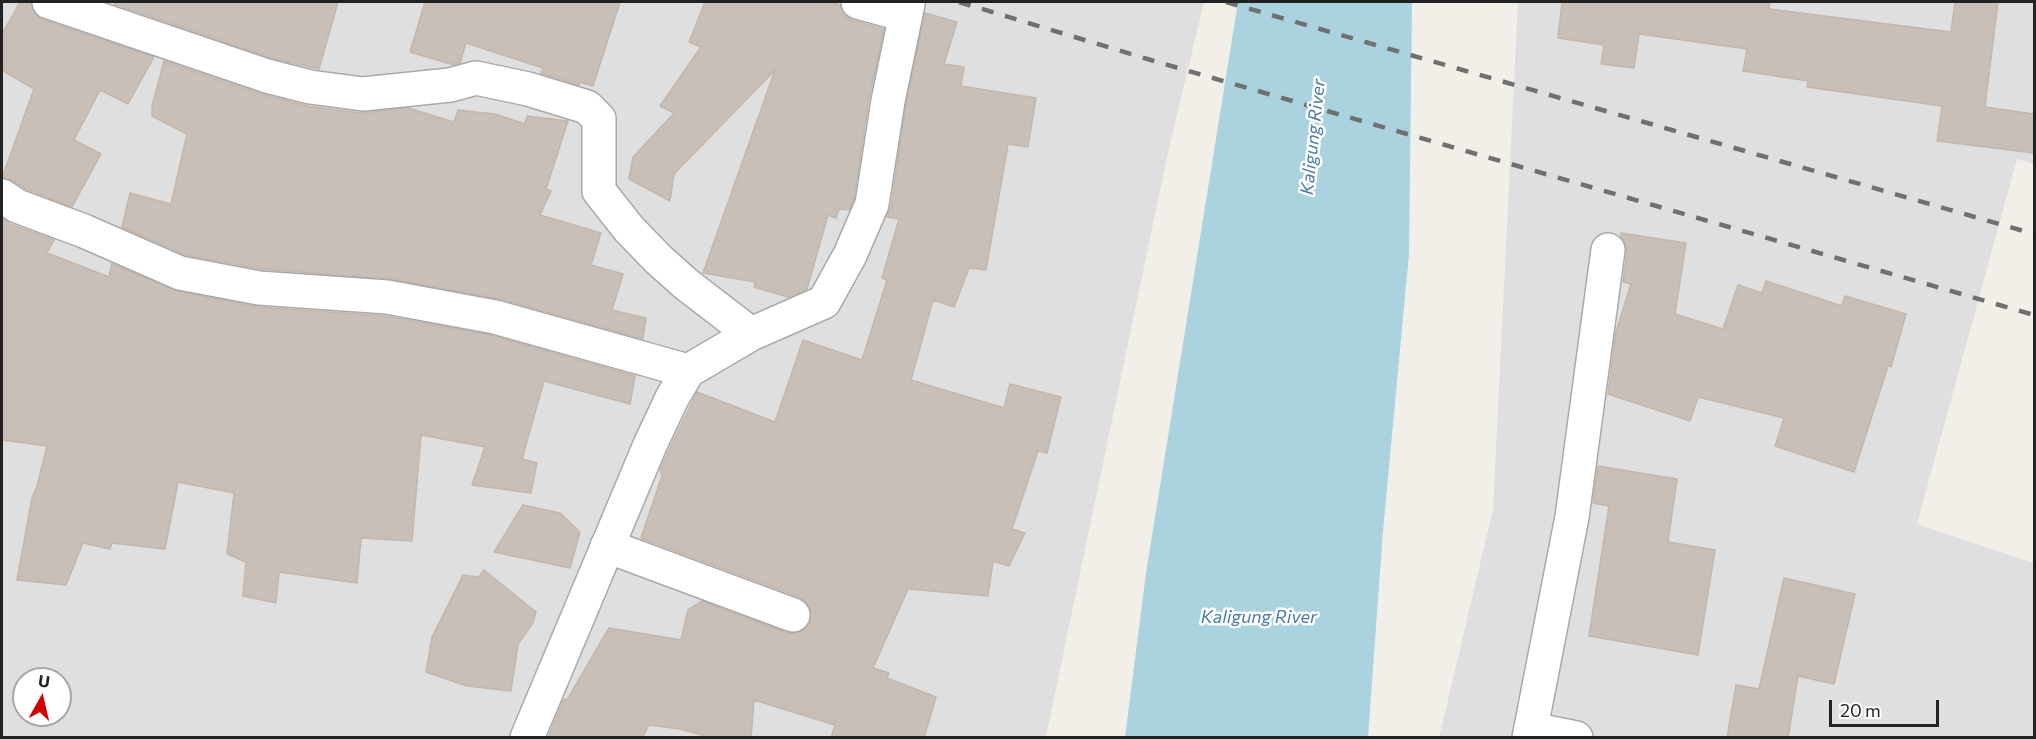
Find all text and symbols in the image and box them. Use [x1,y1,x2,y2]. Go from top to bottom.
water label: Kaligung River [1296,78,1330,196]
water label: Kaligung River [1201,606,1317,628]
north arrow [12,667,72,727]
text: U [37,670,51,691]
scale bar [1832,688,1942,726]
text: 20 m [1840,699,1881,721]

